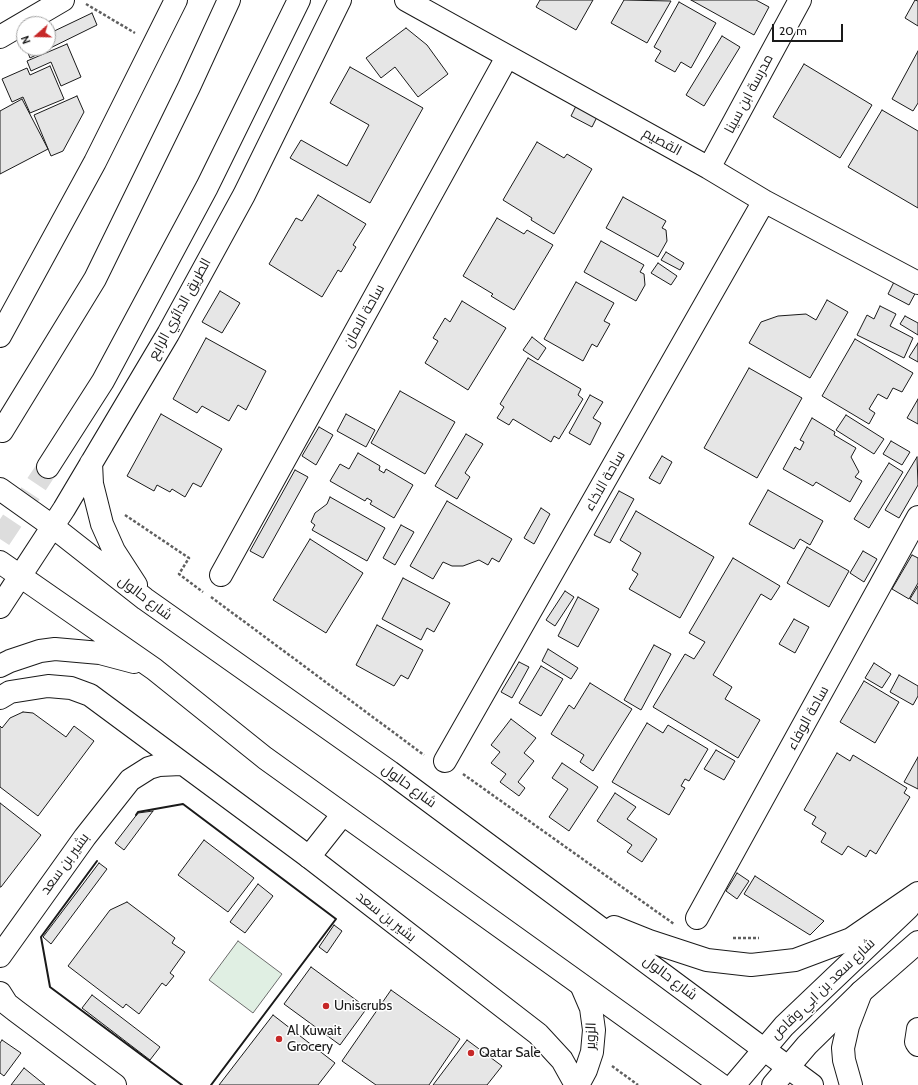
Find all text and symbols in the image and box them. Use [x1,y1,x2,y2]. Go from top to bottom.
north arrow [16,16,56,56]
scale bar [774,16,845,42]
text: 20 m [779,23,807,38]
text: N [18,34,34,46]
street label: مدرسة ابن سينا [721,51,777,137]
street label: القصيم [640,125,684,159]
street label: الطريق الدائري الرابع [145,255,215,363]
street label: ساحة الامان [340,281,388,351]
street label: ساحة الاخاء [581,448,629,514]
street label: شارع حالول [115,572,175,624]
street label: ساحة الوفاء [784,683,832,753]
street label: شارع حالول [378,761,440,811]
street label: بشير بن سعد [37,830,93,898]
street label: بشير بن سعد [353,888,419,946]
street label: شارع سعد بن ابي وقاص [768,935,878,1043]
street label: شارع حالول [640,952,700,1004]
place label: Uniscrubs [334,998,392,1014]
marker: Uniscrubs [321,1001,331,1011]
street label: الزوير [582,1022,600,1050]
place label: Al Kuwait Grocery [287,1023,341,1056]
marker: Al Kuwait Grocery [274,1034,284,1044]
place label: Qatar Sale [479,1045,541,1061]
marker: Qatar Sale [466,1048,476,1058]

